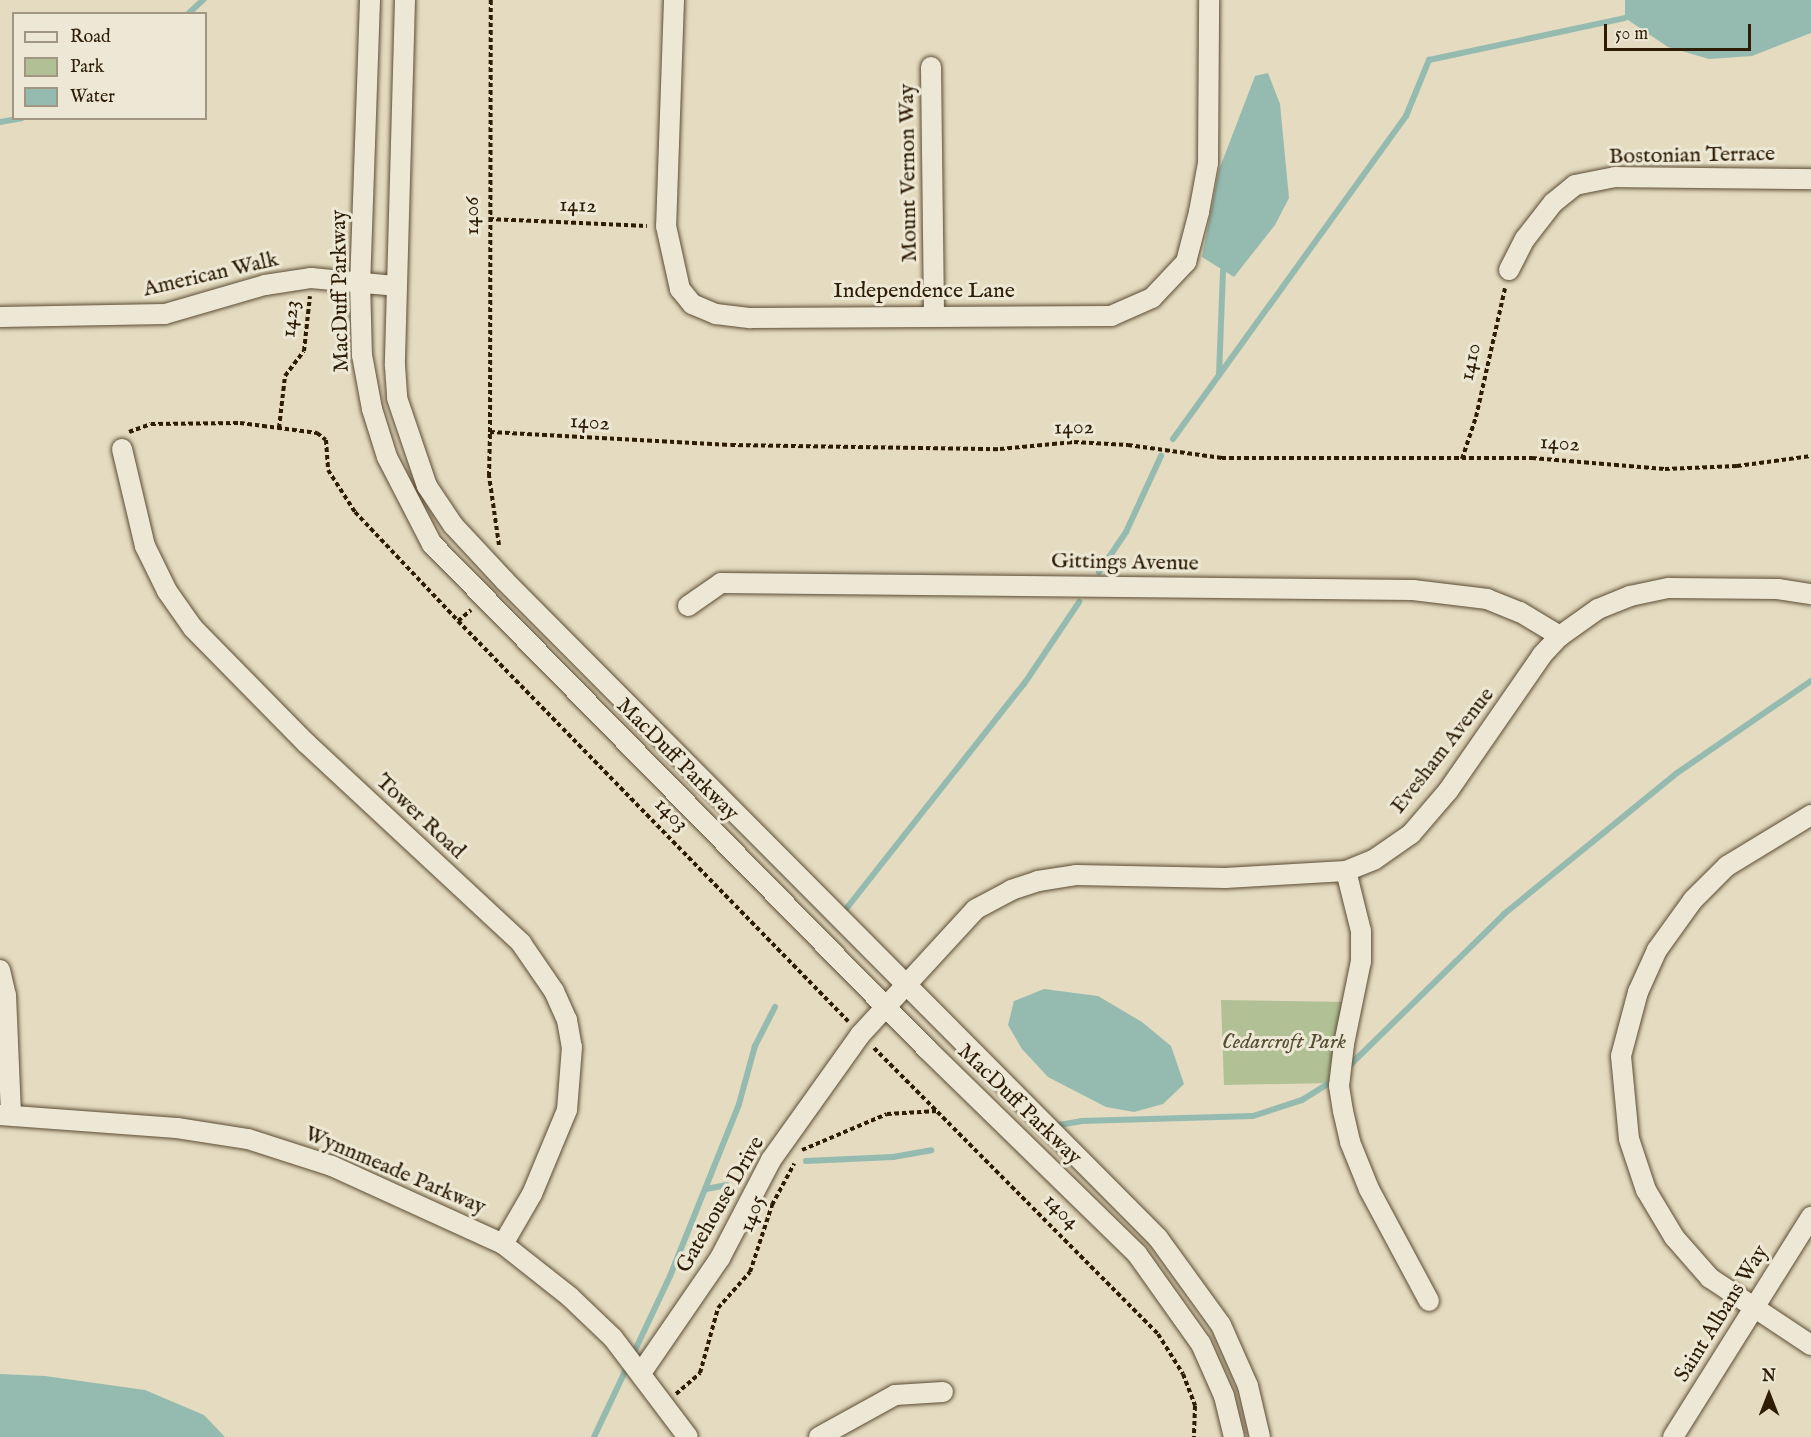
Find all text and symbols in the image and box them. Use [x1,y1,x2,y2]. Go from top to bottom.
legend [12,12,207,120]
scale bar [1607,12,1754,50]
text: 50 m [1615,23,1648,46]
text: Road [70,26,111,49]
text: Park [70,56,104,79]
street label: Mount Vernon Way [894,83,924,263]
text: Water [70,86,115,109]
street label: Bostonian Terrace [1609,141,1775,171]
street label: 1412 [559,192,597,220]
street label: 1406 [460,196,486,236]
street label: MacDuff Parkway [326,209,356,373]
street label: American Walk [141,247,281,303]
street label: Independence Lane [833,279,1015,305]
street label: 1423 [276,299,306,339]
street label: 1410 [1454,341,1488,383]
street label: 1402 [569,408,611,438]
street label: 1402 [1054,414,1094,442]
street label: 1402 [1539,429,1581,459]
street label: Gittings Avenue [1051,549,1199,577]
street label: Evesham Avenue [1386,683,1500,819]
street label: MacDuff Parkway [610,693,744,827]
street label: Tower Road [370,769,470,865]
street label: 1403 [648,792,694,838]
park label: Cedarcroft Park [1222,1030,1346,1056]
street label: MacDuff Parkway [951,1039,1087,1171]
street label: Wynnmeade Parkway [300,1121,490,1221]
street label: Gatehouse Drive [671,1132,771,1278]
street label: 1404 [1037,1188,1085,1236]
street label: 1405 [734,1192,772,1236]
street label: Saint Albans Way [1669,1241,1775,1387]
north arrow [1739,1365,1799,1425]
text: N [1762,1367,1776,1387]

